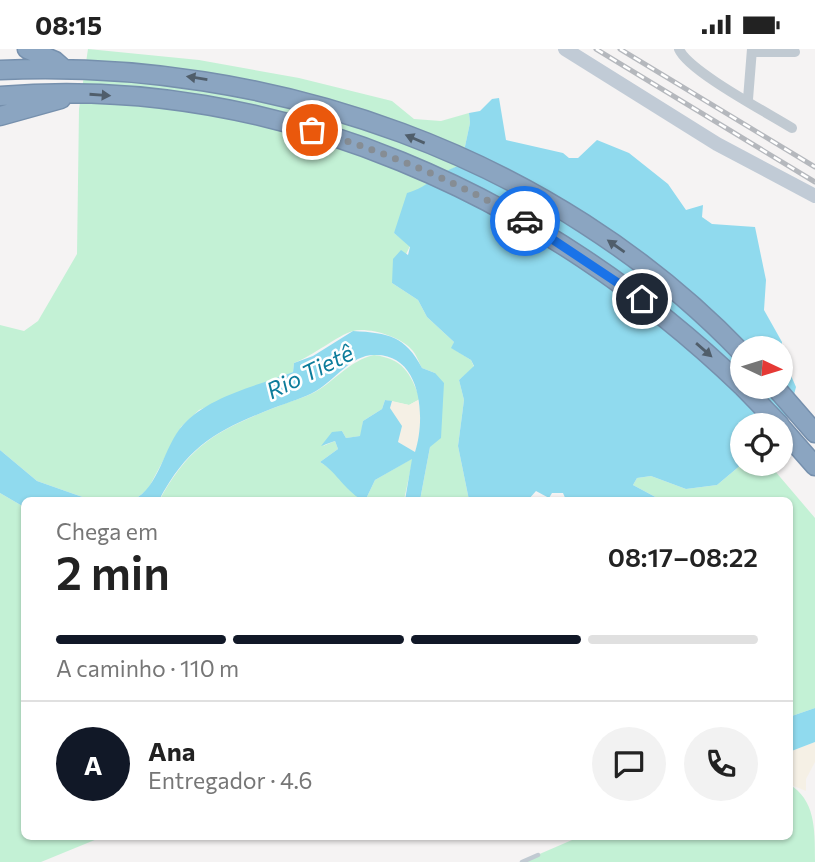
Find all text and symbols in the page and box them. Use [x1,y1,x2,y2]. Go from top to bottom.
text: 08:15 [35,9,102,40]
one-way arrow [185,72,207,83]
one-way arrow [90,89,112,100]
pin [282,100,342,160]
icon: bag [293,111,331,149]
one-way arrow [405,133,426,144]
courier [490,186,560,256]
icon: car [506,202,544,240]
one-way arrow [607,239,625,253]
pin [612,269,672,329]
icon: home [623,280,661,318]
north arrow [730,336,793,399]
map controls [730,336,793,476]
water label: Rio Tietê [261,338,358,404]
one-way arrow [695,342,713,358]
button: locate [730,413,793,476]
text: Chega em [56,517,158,545]
text: 08:17–08:22 [608,541,758,572]
text: 2 min [56,543,170,599]
text: A caminho · 110 m [56,654,239,682]
button: chat [592,727,666,801]
button: phone [684,727,758,801]
text: Ana [148,735,195,766]
text: A [84,749,102,780]
text: Entregador · 4.6 [148,766,313,794]

